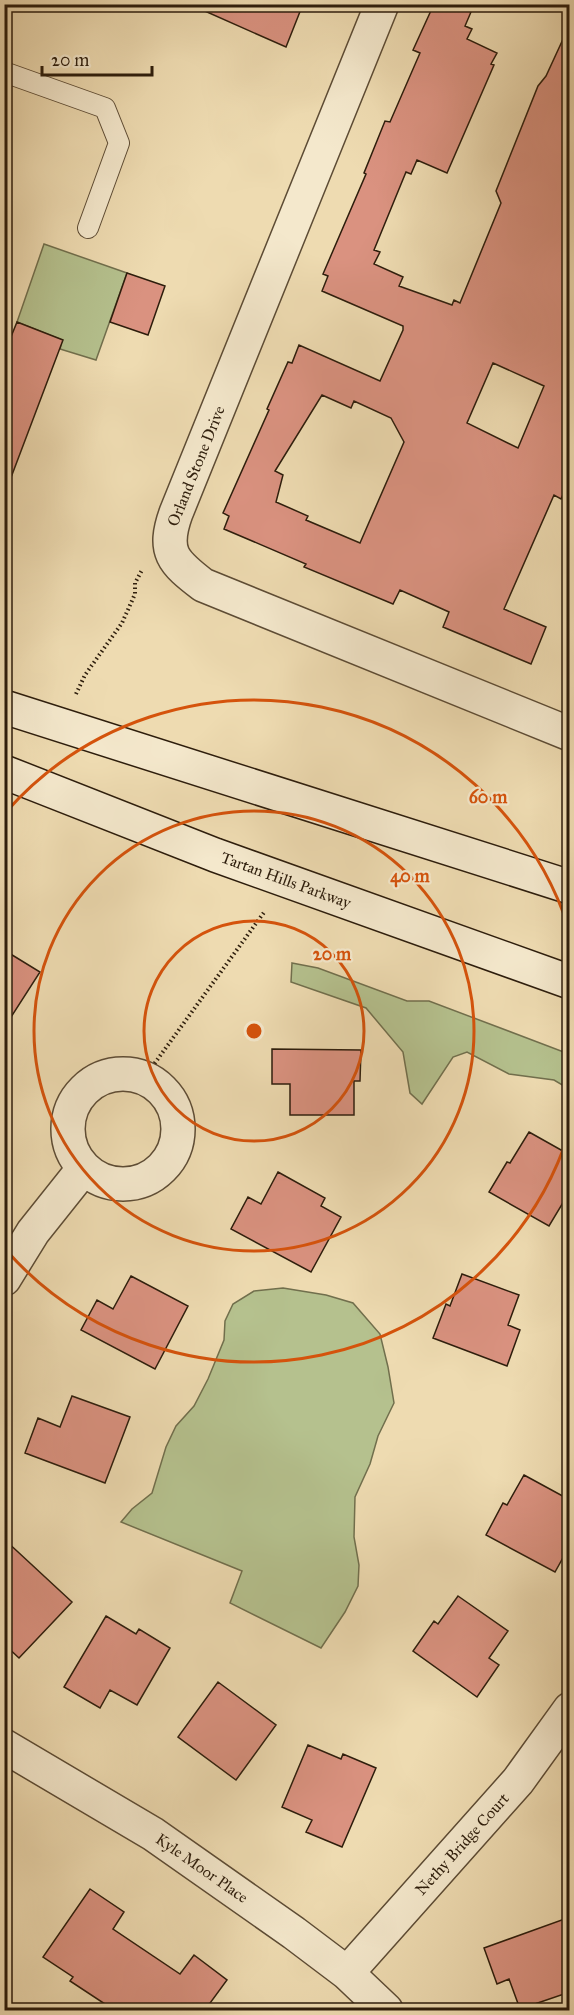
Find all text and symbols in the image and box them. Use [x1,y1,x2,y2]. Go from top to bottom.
scale bar [42,39,152,77]
text: 20 m [51,49,89,71]
street label: Orland Stone Drive [163,403,229,529]
text: 60 m [469,786,508,808]
street label: Tartan Hills Parkway [218,848,354,913]
text: 40 m [390,865,431,888]
text: 20 m [313,943,352,965]
centre of rings [244,1021,264,1041]
street label: Nethy Bridge Court [411,1789,514,1900]
street label: Kyle Moor Place [152,1829,252,1907]

